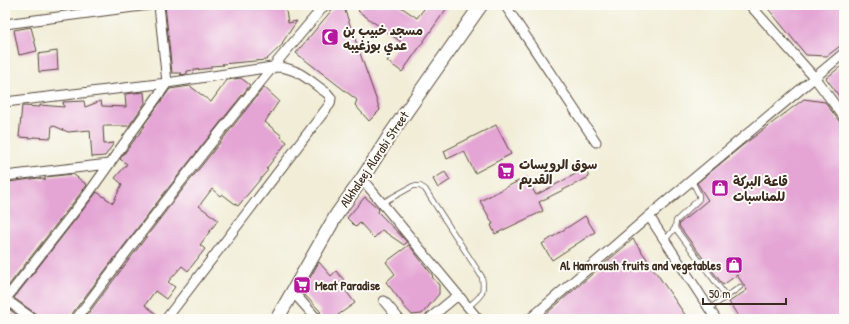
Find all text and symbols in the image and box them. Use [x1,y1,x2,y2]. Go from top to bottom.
place label: مسجد خبيب بن عدي بوزغيبه [343,21,423,56]
mosque icon: مسجد خبيب بن عدي بوزغيبه [320,27,340,47]
street label: Alkhaleej Alarabi Street [335,107,413,211]
place label: سوق الرويسات القديم [519,155,598,190]
supermarket icon: سوق الرويسات القديم [496,161,516,181]
place label: قاعة البركة للمناسبات [733,172,788,205]
shop icon: قاعة البركة للمناسبات [710,178,730,198]
shop icon: Al Hamroush fruits and vegetables [724,255,744,275]
place label: Al Hamroush fruits and vegetables [560,256,721,275]
supermarket icon: Meat Paradise [292,275,312,295]
place label: Meat Paradise [315,276,381,294]
scale bar [703,280,786,306]
text: 50 m [709,285,730,302]

